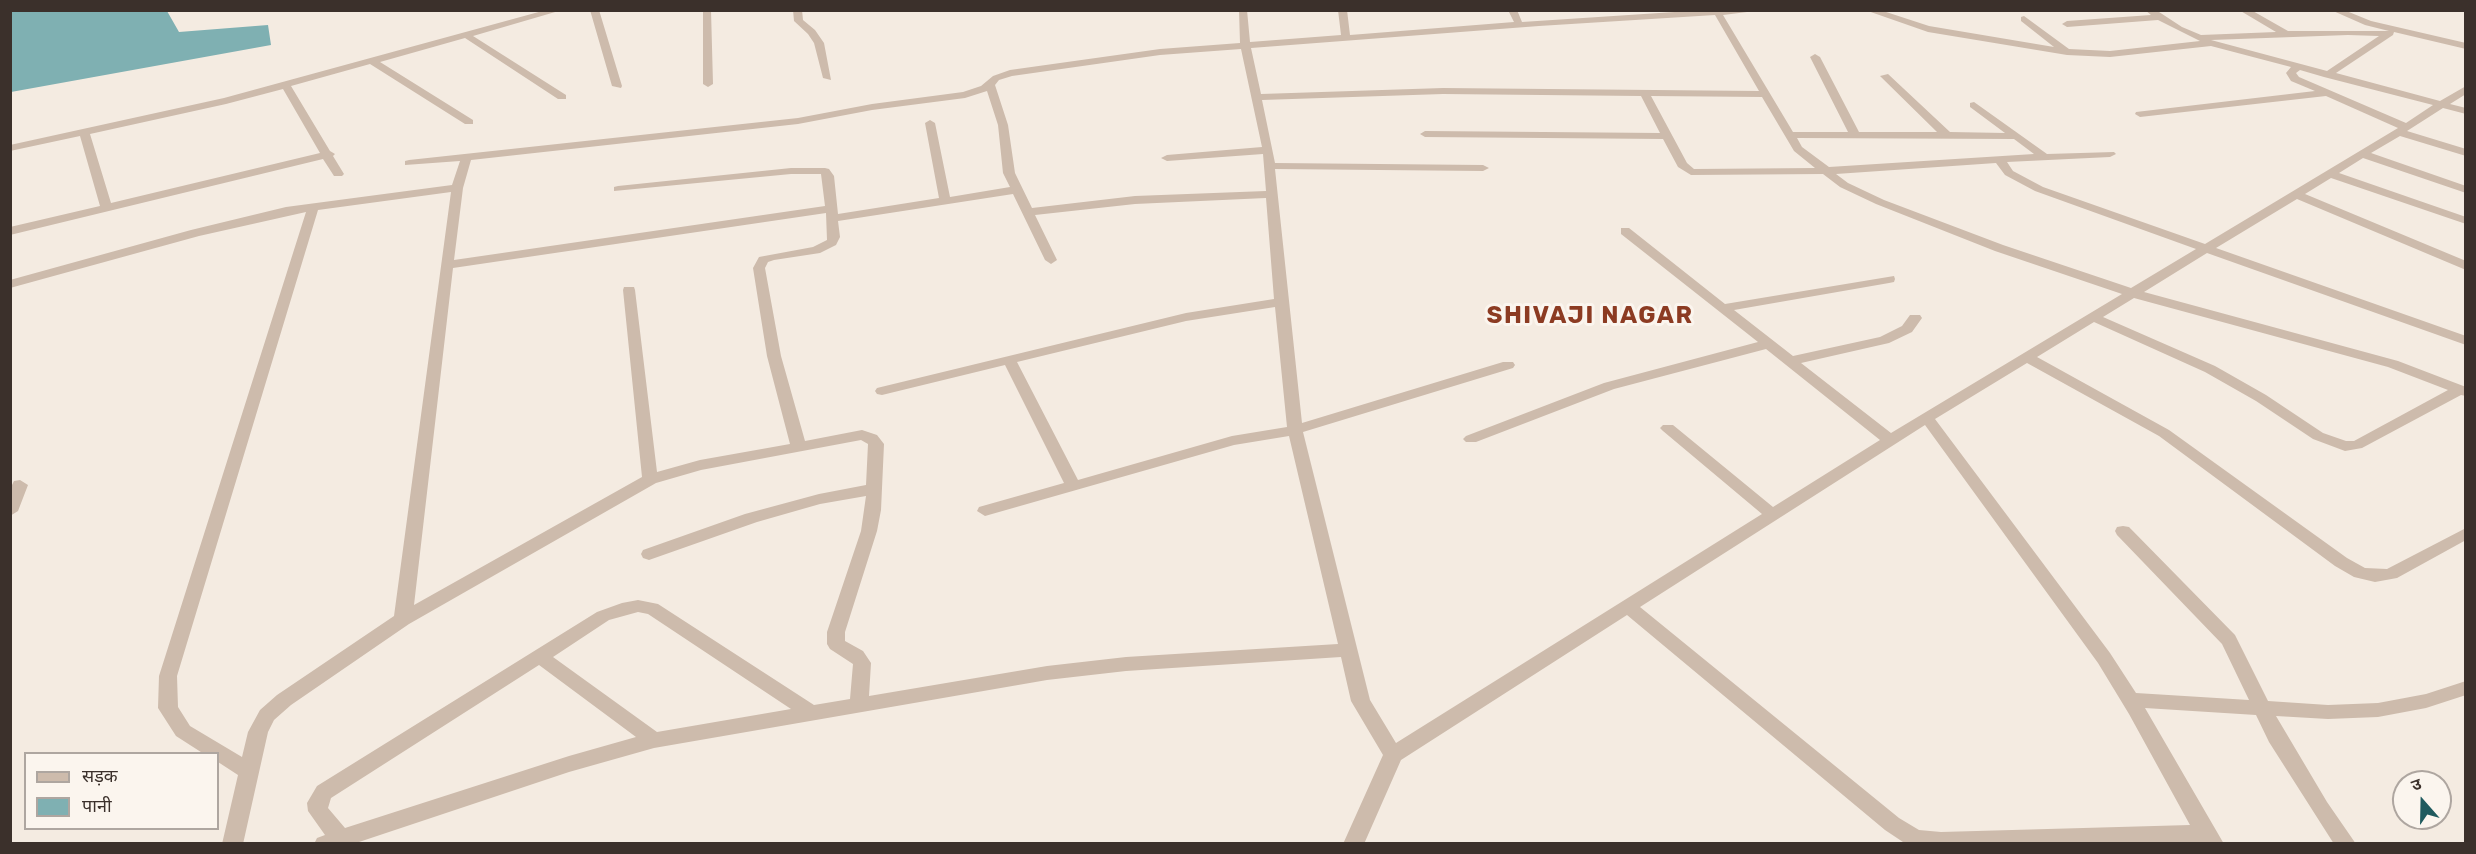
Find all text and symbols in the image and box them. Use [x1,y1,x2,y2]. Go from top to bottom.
district label: SHIVAJI NAGAR [1486,302,1694,330]
legend [24,752,219,830]
text: सड़क [82,765,118,787]
north arrow [2392,770,2452,830]
text: उ [2409,774,2424,795]
text: पानी [82,795,112,817]

